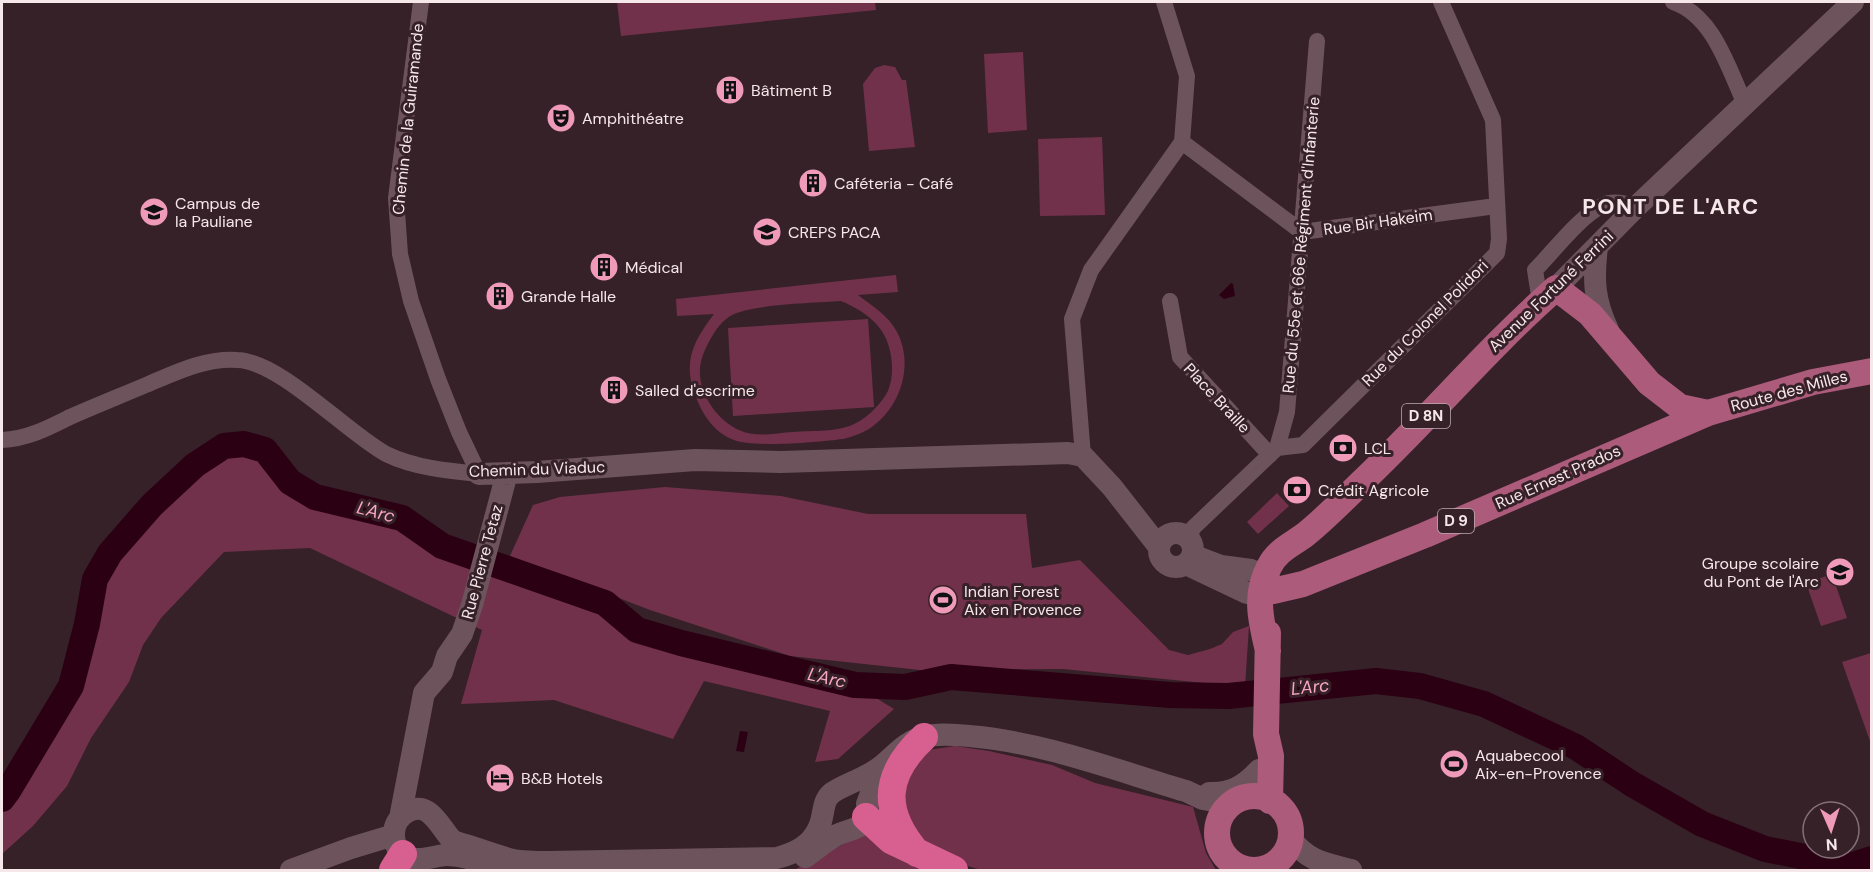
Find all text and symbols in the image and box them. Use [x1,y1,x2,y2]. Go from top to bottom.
street label: Chemin de la Guiramande [388,22,428,216]
building icon: Bâtiment B [714,74,746,106]
place label: Bâtiment B [751,80,832,101]
street label: Rue du 55e et 66e Régiment d'Infanterie [1278,96,1324,394]
theatre icon: Amphithéatre [545,102,577,134]
place label: Amphithéatre [582,108,684,129]
building icon: Caféteria - Café [797,167,829,199]
place label: Caféteria - Café [834,173,953,194]
district label: PONT DE L'ARC [1582,192,1760,221]
place label: Campus de la Pauliane [175,193,260,232]
school or university icon: Campus de la Pauliane [138,196,170,228]
street label: Rue Bir Hakeim [1322,204,1434,240]
school or university icon: CREPS PACA [751,216,783,248]
place label: CREPS PACA [788,222,881,243]
street label: Avenue Fortuné Ferrini [1484,226,1618,356]
building icon: Médical [588,251,620,283]
street label: Rue du Colonel Polidori [1357,255,1493,391]
place label: Médical [625,257,683,278]
building icon: Grande Halle [484,280,516,312]
place label: Grande Halle [521,286,616,307]
street label: Place Braille [1179,359,1255,437]
street label: Route des Milles [1728,365,1850,417]
building icon: Salled d'escrime [598,374,630,406]
place label: Salled d'escrime [635,380,755,401]
road number: D 8N [1402,404,1450,428]
bank icon: LCL [1327,432,1359,464]
place label: LCL [1364,438,1391,459]
street label: Rue Ernest Prados [1492,440,1624,514]
street label: Chemin du Viaduc [468,456,606,482]
bank icon: Crédit Agricole [1281,474,1313,506]
place label: Crédit Agricole [1318,480,1429,501]
water label: L'Arc [354,495,398,529]
street label: Rue Pierre Tetaz [457,502,507,622]
road number: D 9 [1438,509,1474,533]
place label: Groupe scolaire du Pont de l'Arc [1702,553,1819,592]
school or university icon: Groupe scolaire du Pont de l'Arc [1824,556,1856,588]
place label: Indian Forest Aix en Provence [964,581,1082,620]
sports icon: Indian Forest Aix en Provence [927,584,959,616]
water label: L'Arc [805,662,849,694]
water label: L'Arc [1290,673,1330,701]
place label: Aquabecool Aix-en-Provence [1475,745,1602,784]
sports icon: Aquabecool Aix-en-Provence [1438,748,1470,780]
hotel icon: B&B Hotels [484,762,516,794]
place label: B&B Hotels [521,768,603,789]
north arrow [1801,800,1861,860]
text: N [1825,834,1838,855]

